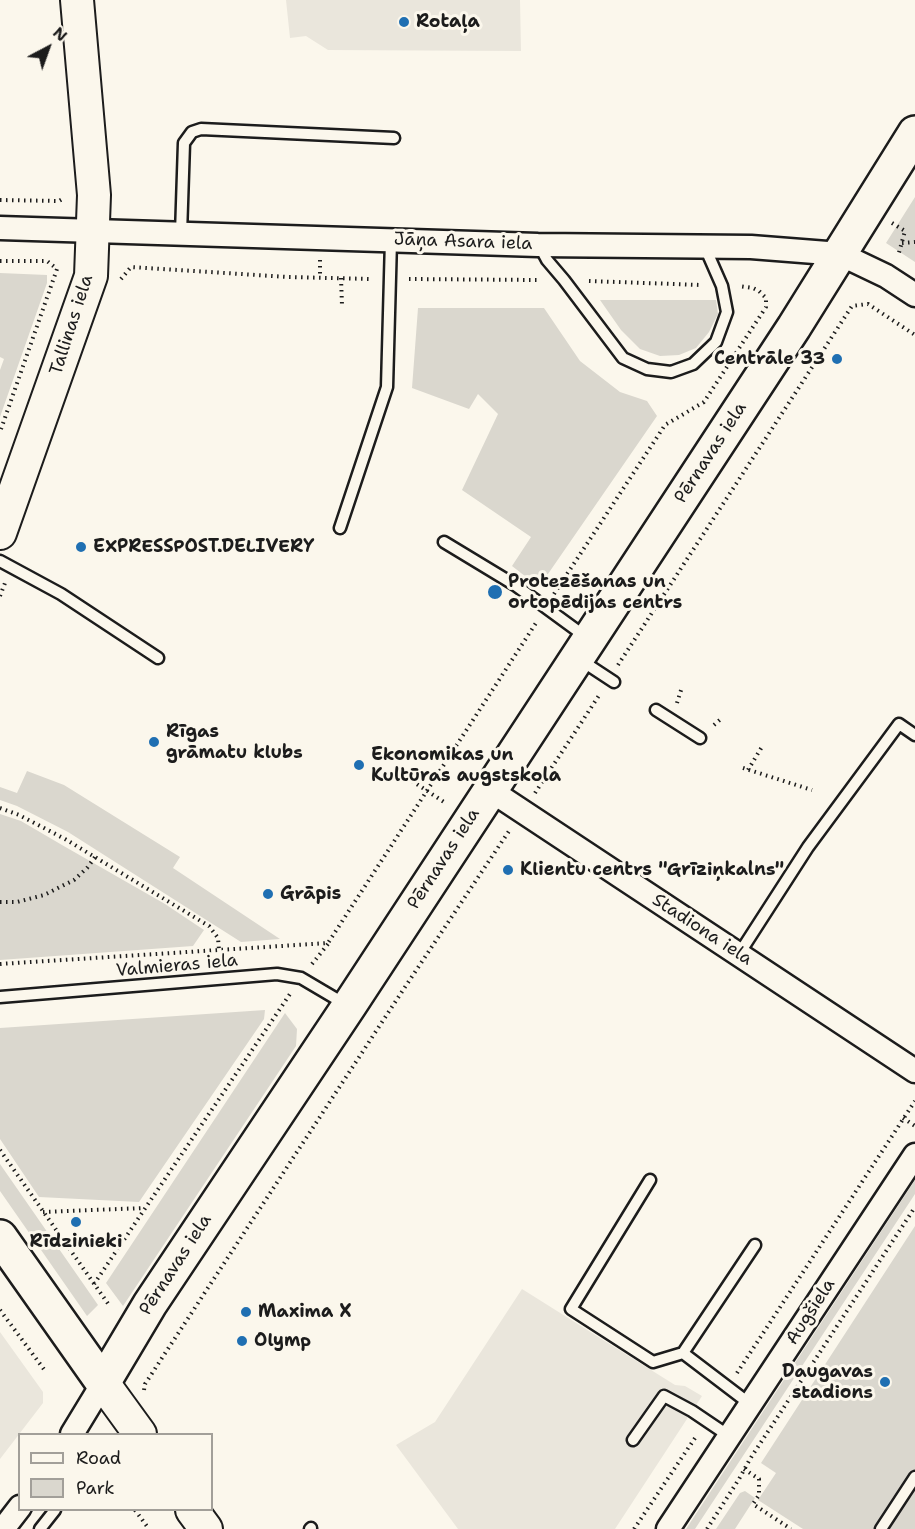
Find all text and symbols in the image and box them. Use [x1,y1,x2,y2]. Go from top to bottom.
place label: Rotaļa [416,11,480,33]
marker: Rotaļa [397,15,411,29]
north arrow [18,18,78,78]
text: N [48,22,72,46]
street label: Jāņa Asara iela [393,229,533,255]
street label: Tallinas iela [46,272,98,378]
place label: Centrāle 33 [714,348,825,370]
marker: Centrāle 33 [830,352,844,366]
street label: Pērnavas iela [670,398,752,508]
place label: EXPRESSPOST.DELIVERY [93,536,315,558]
marker: EXPRESSPOST.DELIVERY [74,540,88,554]
place label: Protezēšanas un ortopēdijas centrs [508,571,682,614]
marker: Protezēšanas un ortopēdijas centrs [486,583,504,601]
place label: Rīgas grāmatu klubs [166,721,303,764]
marker: Rīgas grāmatu klubs [147,735,161,749]
place label: Ekonomikas un Kultūras augstskola [371,744,561,786]
marker: Ekonomikas un Kultūras augstskola [352,758,366,772]
street label: Pērnavas iela [403,804,485,914]
place label: Klientu centrs "Grīziņkalns" [520,859,784,881]
marker: Klientu centrs "Grīziņkalns" [501,863,515,877]
place label: Grāpis [280,883,341,905]
marker: Grāpis [261,887,275,901]
street label: Stadiona iela [648,890,756,970]
street label: Valmieras iela [115,950,239,982]
street label: Pērnavas iela [135,1210,217,1320]
marker: Rīdzinieki [69,1215,83,1229]
place label: Rīdzinieki [30,1231,122,1253]
street label: Augšiela [782,1275,840,1349]
place label: Maxima X [258,1301,351,1323]
marker: Maxima X [239,1305,253,1319]
place label: Olymp [254,1330,311,1352]
marker: Olymp [235,1334,249,1348]
place label: Daugavas stadions [782,1361,873,1404]
marker: Daugavas stadions [878,1375,892,1389]
legend [18,1433,213,1511]
text: Road [76,1446,121,1470]
text: Park [76,1476,115,1500]

